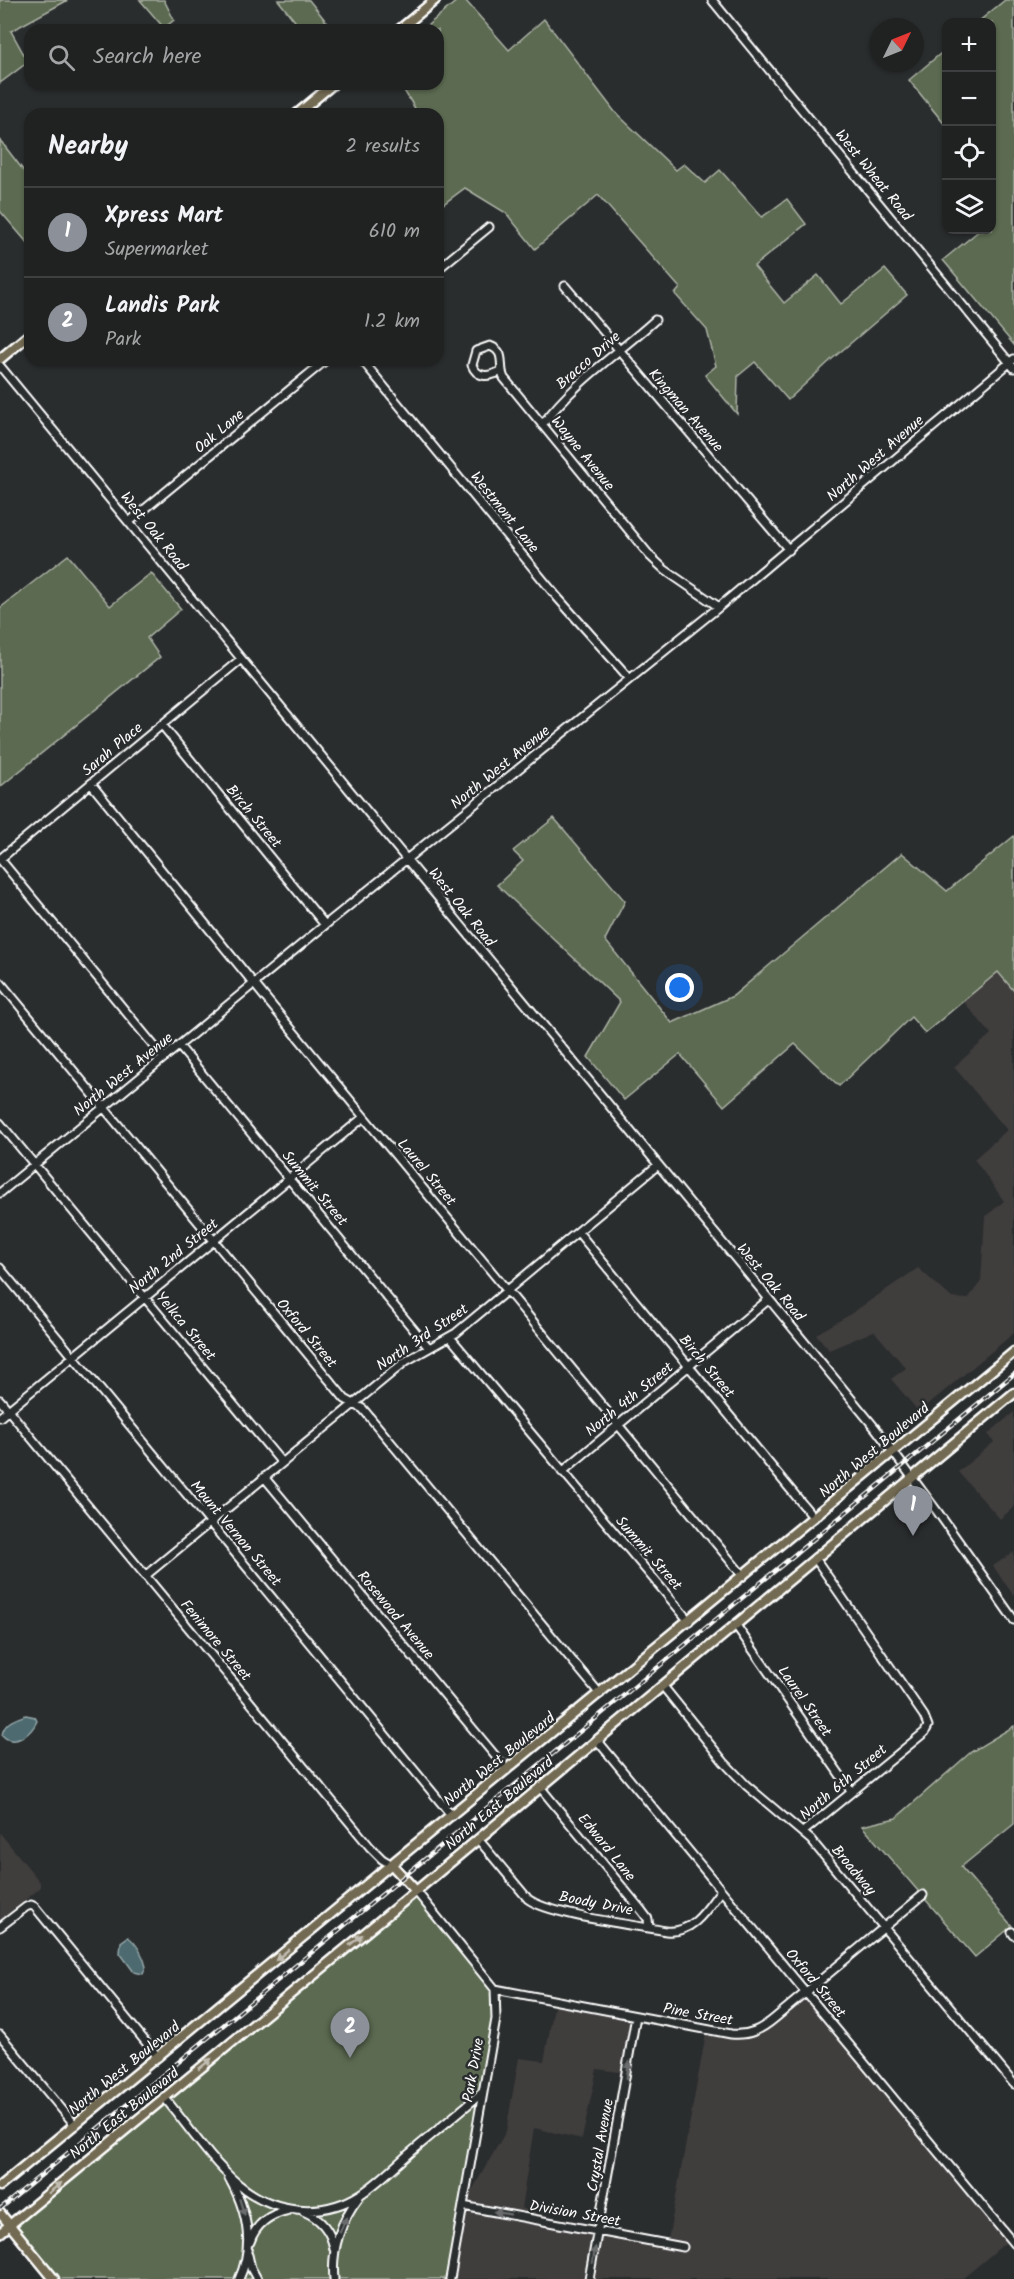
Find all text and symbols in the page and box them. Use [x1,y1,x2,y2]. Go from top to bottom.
north arrow [870,18,924,72]
map controls [942,18,996,234]
button: + [942,18,996,72]
search box [24,24,444,90]
text: Search here [93,40,201,75]
icon: search [45,41,78,74]
button: − [942,72,996,126]
street label: West Wheat Road [829,124,918,227]
text: Nearby [48,126,128,168]
button: locate [942,126,996,180]
text: 2 results [345,131,420,163]
button: layers [942,180,996,234]
text: Xpress Mart [105,199,223,234]
text: 1 [64,216,71,248]
text: 610 m [369,216,420,248]
text: Supermarket [105,234,208,266]
text: Landis Park [105,289,219,324]
text: 2 [62,306,73,338]
text: 1.2 km [364,306,420,338]
text: Park [105,324,141,356]
street label: Bracco Drive [551,326,627,396]
street label: Kingman Avenue [642,363,729,458]
street label: Oak Lane [189,403,250,460]
street label: North West Avenue [822,409,930,508]
street label: Wayne Avenue [544,411,620,497]
street label: Westmont Lane [464,467,545,559]
street label: West Oak Road [114,487,193,577]
street label: Sarah Place [77,717,149,783]
street label: North West Avenue [445,720,556,816]
street label: Birch Street [219,779,287,854]
street label: West Oak Road [422,863,501,953]
your location [665,973,694,1002]
street label: North West Avenue [68,1027,179,1123]
street label: Laurel Street [391,1134,462,1212]
street label: Summit Street [275,1145,353,1232]
street label: North 2nd Street [123,1213,224,1301]
street label: West Oak Road [730,1238,811,1328]
street label: Yelkca Street [149,1287,221,1367]
street label: Oxford Street [270,1294,343,1374]
street label: North 3rd Street [372,1298,474,1378]
street label: Birch Street [672,1329,740,1404]
street label: North 4th Street [580,1356,679,1443]
street label: North West Boulevard [814,1397,936,1504]
street label: Mount Vernon Street [184,1475,287,1592]
pin: 1 [894,1486,932,1536]
street label: Summit Street [609,1511,688,1597]
street label: Rosewood Avenue [351,1566,440,1666]
street label: Fenimore Street [174,1594,257,1687]
street label: Laurel Street [771,1661,838,1742]
street label: North West Boulevard [438,1707,561,1813]
street label: North 6th Street [795,1739,893,1827]
street label: North East Boulevard [440,1751,560,1857]
street label: Edward Lane [571,1808,641,1887]
street label: Broadway [825,1840,882,1902]
street label: Boody Drive [557,1885,635,1923]
one-way arrow [348,1934,363,1947]
street label: Oxford Street [779,1944,852,2024]
one-way arrow [274,1949,290,1962]
street label: Pine Street [661,1997,735,2033]
pin: 2 [330,2008,370,2058]
street label: North West Boulevard [63,2016,186,2122]
street label: Park Drive [457,2036,491,2104]
one-way arrow [197,2057,213,2070]
one-way arrow [623,2060,632,2079]
street label: North East Boulevard [64,2061,185,2166]
street label: Crystal Avenue [581,2097,621,2194]
one-way arrow [47,2182,62,2194]
street label: Division Street [527,2194,622,2234]
one-way arrow [238,2199,248,2217]
one-way arrow [492,2208,511,2217]
one-way arrow [338,2215,348,2233]
one-way arrow [590,2245,599,2264]

